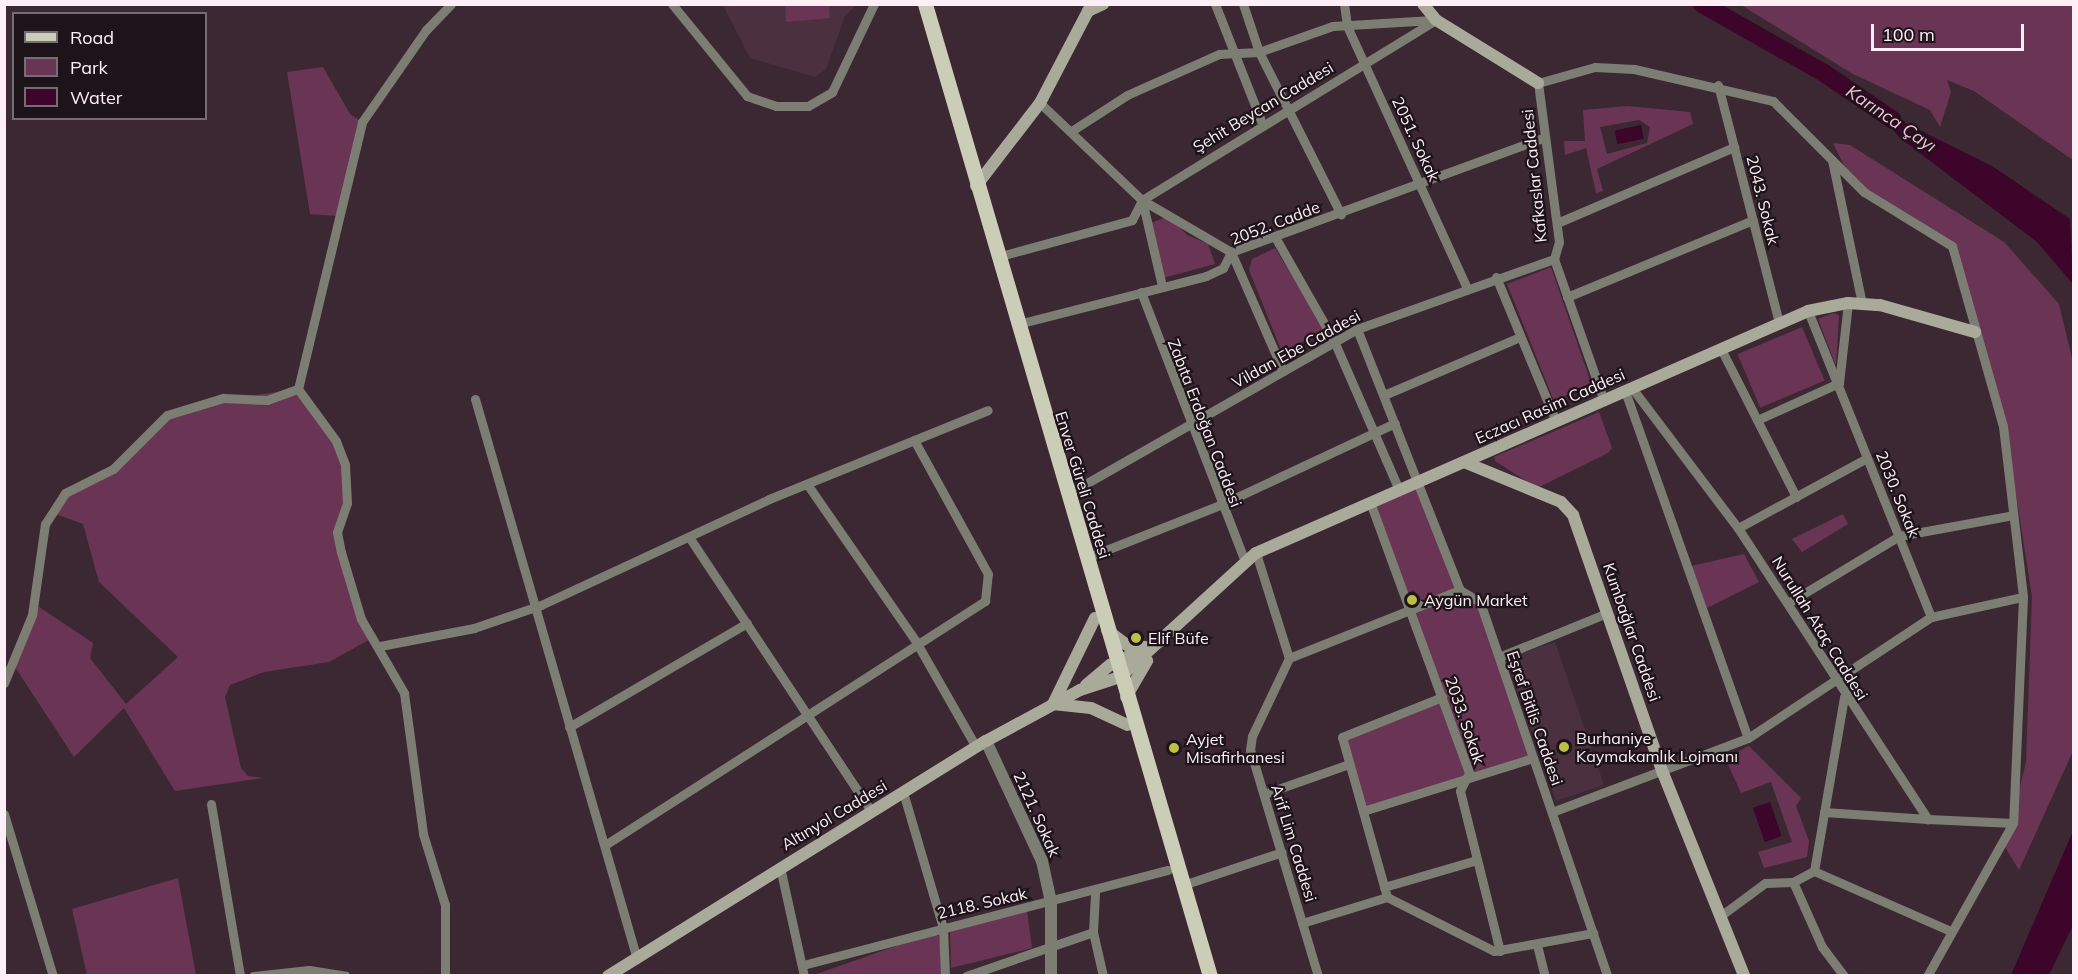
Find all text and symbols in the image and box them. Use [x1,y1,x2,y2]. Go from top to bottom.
legend [12,12,207,120]
scale bar [1874,12,2027,50]
text: 100 m [1882,23,1935,46]
text: Road [70,26,114,49]
text: Park [70,56,108,79]
street label: Şehit Beycan Caddesi [1189,57,1337,157]
water label: Karınca Çayı [1842,81,1940,157]
text: Water [70,86,122,109]
street label: 2051. Sokak [1388,94,1444,184]
street label: Kafkaslar Caddesi [1517,108,1551,244]
street label: 2043. Sokak [1743,153,1783,247]
street label: 2052. Cadde [1227,197,1323,249]
street label: Vildan Ebe Caddesi [1229,306,1363,392]
street label: Zabıta Erdoğan Caddesi [1164,336,1246,510]
street label: Eczacı Rasim Caddesi [1472,364,1628,448]
street label: Enver Güreli Caddesi [1051,409,1115,561]
street label: 2030. Sokak [1872,448,1924,540]
street label: Nurullah Ataç Caddesi [1768,553,1872,703]
street label: Kumbağlar Caddesi [1599,560,1665,704]
place label: Aygün Market [1424,590,1528,610]
marker: Aygün Market [1405,593,1419,607]
place label: Elif Büfe [1148,628,1209,648]
marker: Elif Büfe [1129,631,1143,645]
street label: Eşref Bitlis Caddesi [1503,648,1567,788]
street label: 2033. Sokak [1441,674,1489,766]
place label: Burhaniye Kaymakamlık Lojmanı [1576,728,1738,766]
place label: Ayjet Misafirhanesi [1186,729,1285,767]
marker: Burhaniye Kaymakamlık Lojmanı [1557,740,1571,754]
marker: Ayjet Misafirhanesi [1167,741,1181,755]
street label: 2121. Sokak [1010,768,1064,860]
street label: Altınyol Caddesi [778,776,890,854]
street label: Arif Lim Caddesi [1267,782,1321,904]
street label: 2118. Sokak [935,883,1029,923]

